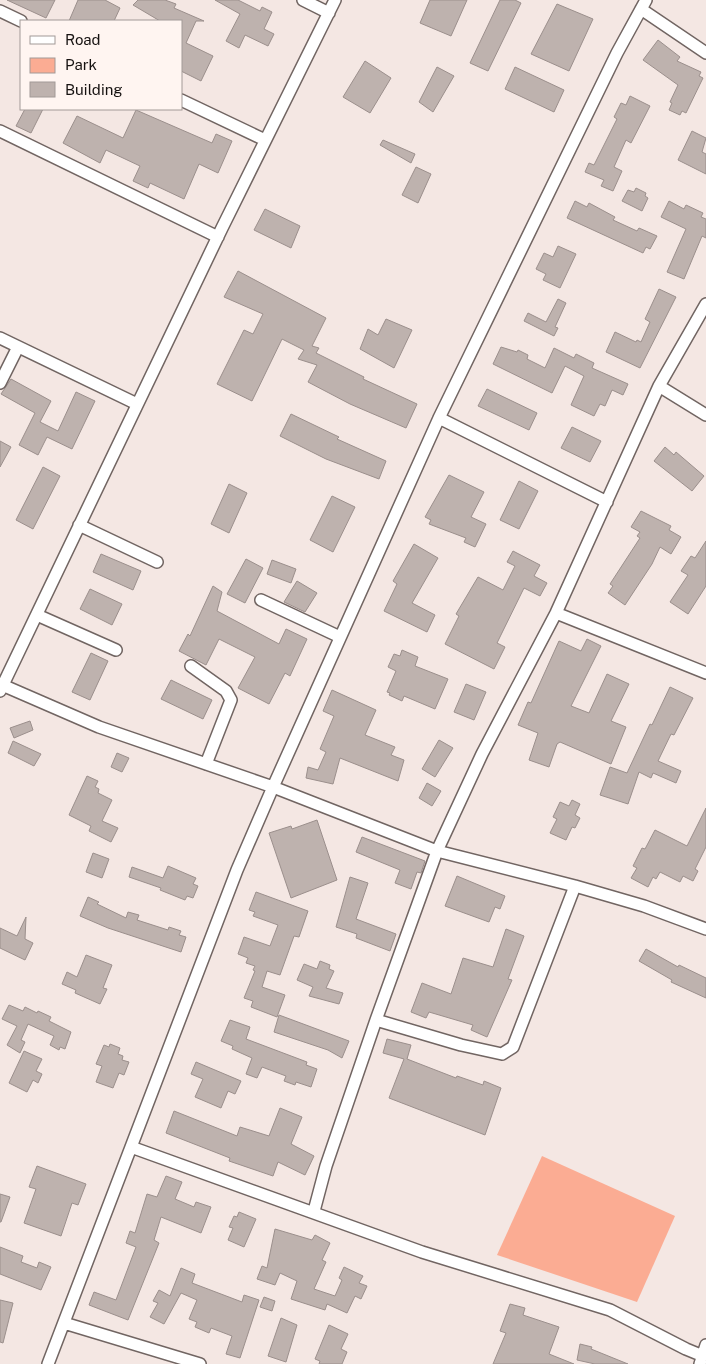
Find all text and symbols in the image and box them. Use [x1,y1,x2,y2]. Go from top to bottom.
legend [20,20,182,110]
text: Road [65,31,101,48]
text: Park [65,56,97,73]
text: Building [65,81,123,98]

